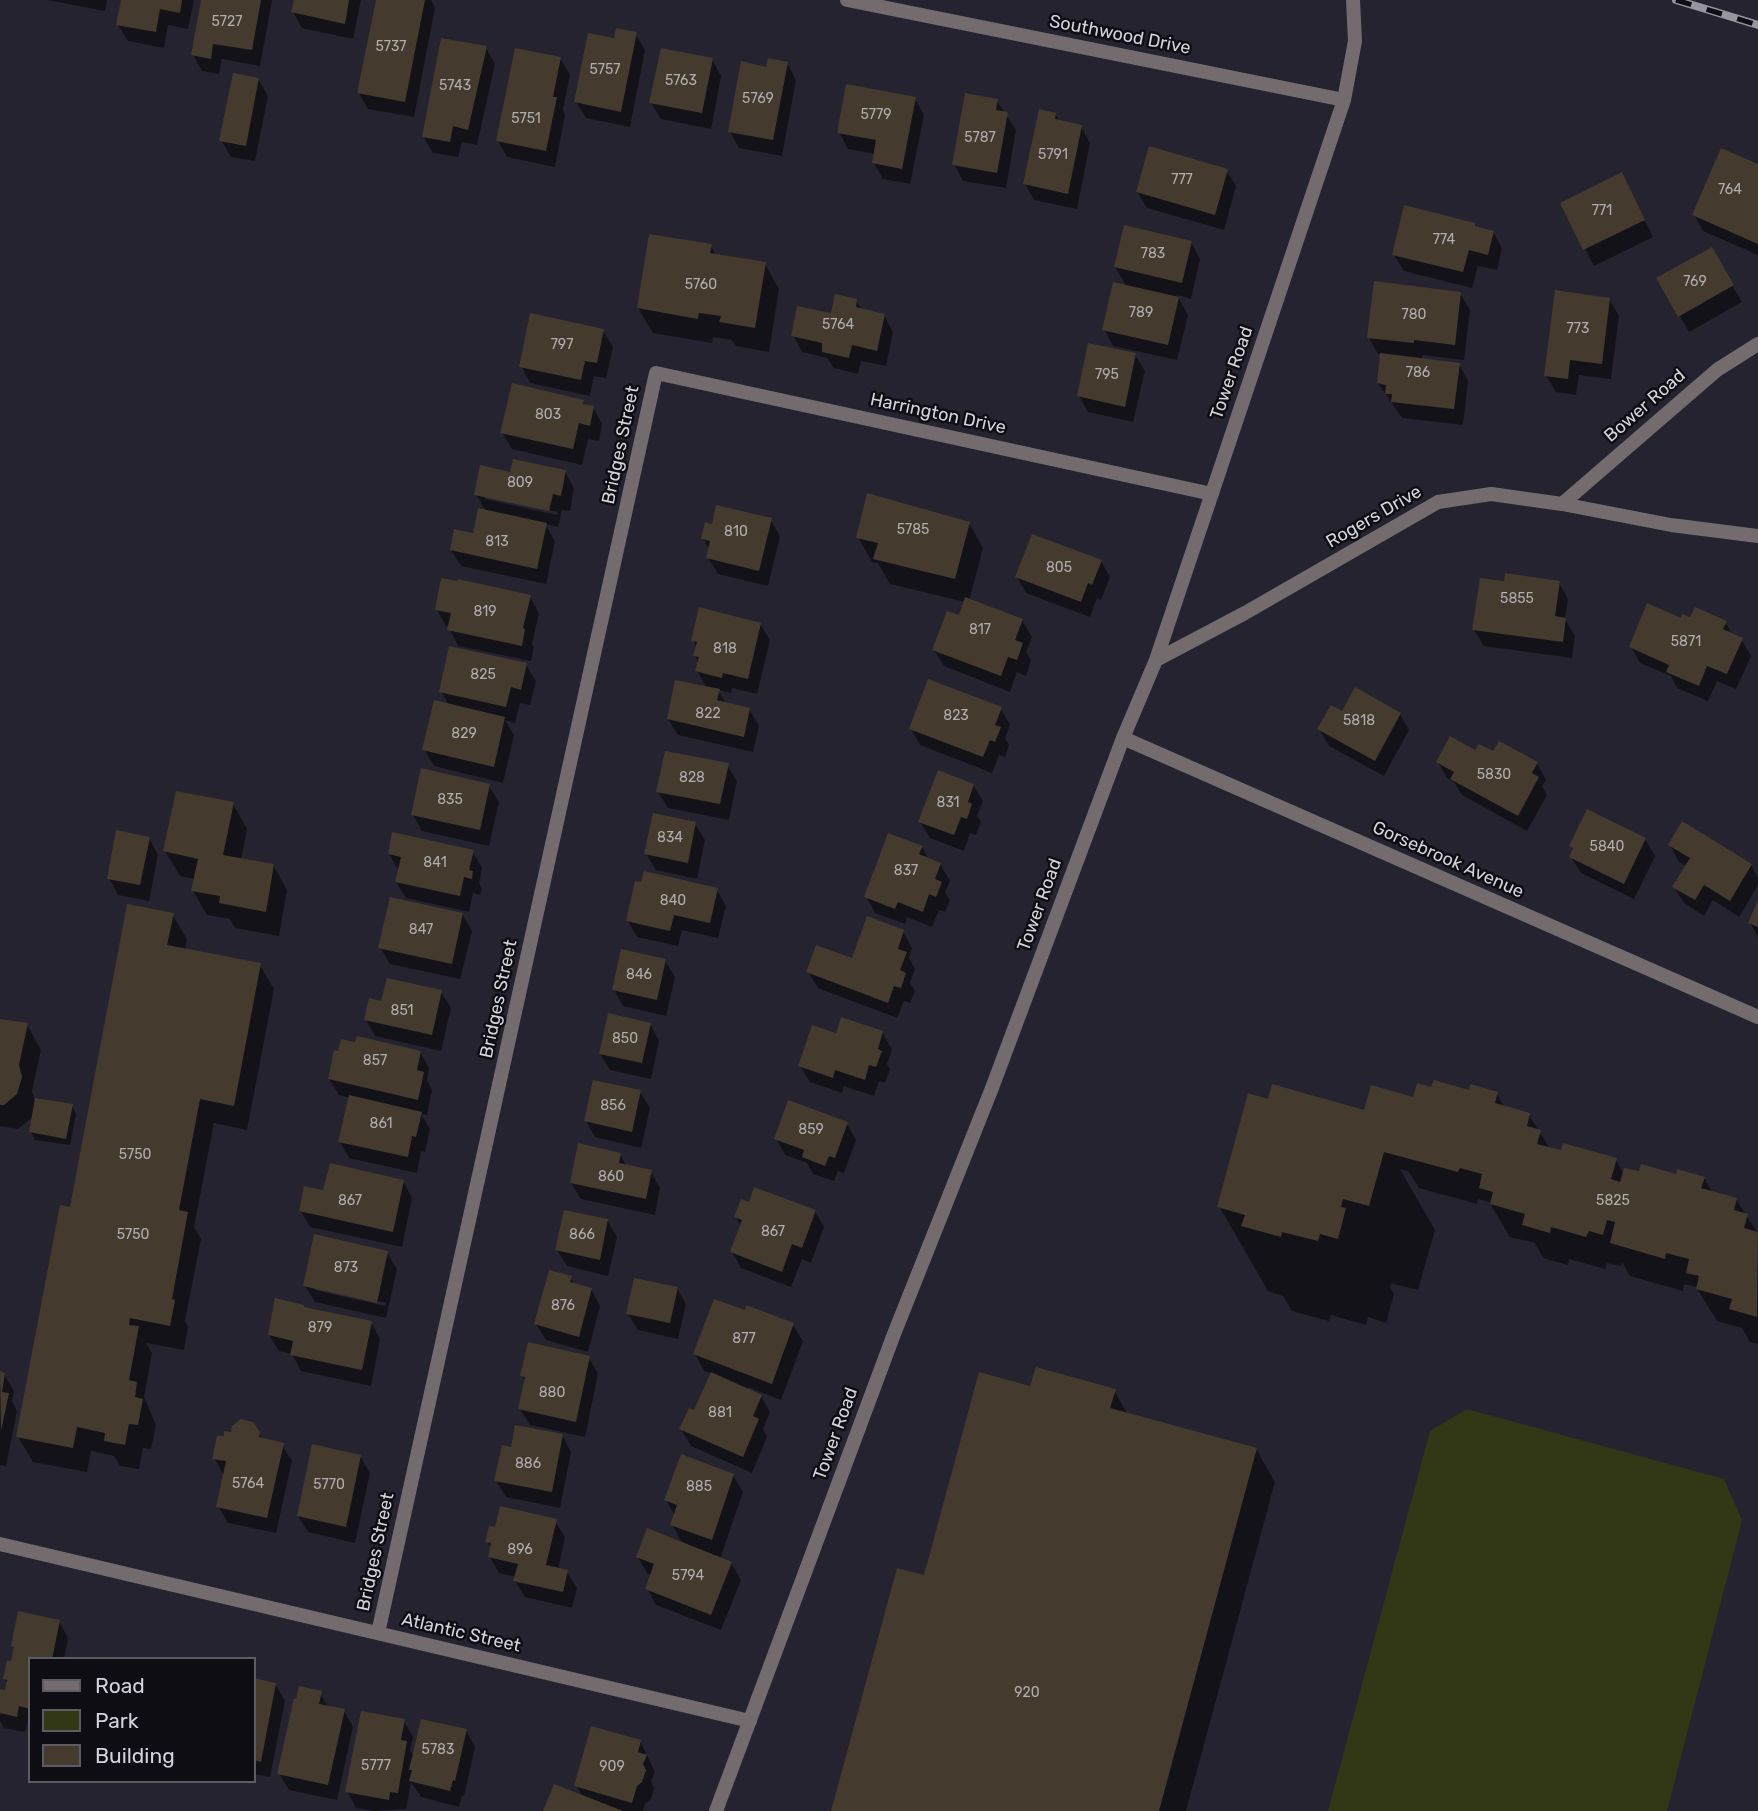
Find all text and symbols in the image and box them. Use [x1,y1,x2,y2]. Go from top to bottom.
street label: Southwood Drive [1047,11,1193,59]
house number: 5727 [212,14,242,30]
house number: 5737 [375,39,407,55]
house number: 5757 [590,62,620,78]
house number: 5763 [665,73,697,89]
house number: 5743 [439,78,471,94]
house number: 5769 [742,91,774,107]
house number: 5779 [861,107,891,123]
house number: 5751 [511,111,541,127]
house number: 5787 [964,130,996,146]
house number: 5791 [1038,147,1068,163]
house number: 777 [1171,172,1193,188]
house number: 764 [1718,182,1742,198]
house number: 771 [1592,203,1612,219]
house number: 774 [1433,232,1455,248]
house number: 783 [1141,246,1165,262]
house number: 769 [1683,274,1707,290]
house number: 5760 [685,277,717,293]
house number: 789 [1129,305,1153,321]
house number: 780 [1402,307,1426,323]
house number: 5764 [822,317,854,333]
house number: 773 [1567,321,1589,337]
street label: Tower Road [1206,324,1258,422]
house number: 797 [551,337,573,353]
house number: 786 [1406,365,1430,381]
street label: Bower Road [1600,365,1690,447]
house number: 795 [1095,367,1119,383]
street label: Bridges Street [598,384,644,506]
street label: Harrington Drive [868,389,1008,439]
house number: 803 [535,407,561,423]
house number: 809 [507,475,533,491]
street label: Rogers Drive [1322,481,1426,553]
house number: 5785 [897,522,929,538]
house number: 810 [724,524,748,540]
house number: 813 [485,534,509,550]
house number: 805 [1046,560,1072,576]
house number: 5855 [1500,591,1534,607]
house number: 819 [473,604,497,620]
house number: 817 [969,622,991,638]
house number: 5871 [1671,634,1701,650]
house number: 818 [713,641,737,657]
house number: 825 [470,667,496,683]
house number: 822 [695,706,721,722]
house number: 823 [943,708,969,724]
house number: 5818 [1343,713,1375,729]
house number: 829 [451,726,477,742]
house number: 5830 [1477,767,1511,783]
house number: 828 [679,770,705,786]
house number: 835 [437,792,463,808]
house number: 831 [936,795,960,811]
street label: Gorsebrook Avenue [1369,817,1527,903]
house number: 834 [657,830,683,846]
house number: 5840 [1590,839,1624,855]
house number: 841 [423,855,447,871]
street label: Tower Road [1013,856,1067,954]
house number: 837 [894,863,918,879]
house number: 840 [660,893,686,909]
house number: 847 [409,922,433,938]
street label: Bridges Street [476,938,522,1060]
house number: 846 [626,967,652,983]
house number: 851 [391,1003,413,1019]
house number: 850 [612,1031,638,1047]
house number: 857 [363,1053,387,1069]
house number: 856 [600,1098,626,1114]
house number: 861 [369,1116,393,1132]
house number: 859 [798,1122,824,1138]
house number: 5750 [119,1147,151,1163]
house number: 860 [598,1169,624,1185]
house number: 867 [338,1193,362,1209]
house number: 5825 [1596,1193,1630,1209]
house number: 867 [761,1224,785,1240]
house number: 5750 [117,1227,149,1243]
house number: 866 [569,1227,595,1243]
house number: 873 [334,1260,358,1276]
house number: 876 [551,1298,575,1314]
house number: 879 [308,1320,332,1336]
house number: 877 [732,1331,756,1347]
house number: 880 [539,1385,565,1401]
street label: Tower Road [809,1385,863,1483]
house number: 881 [708,1405,732,1421]
house number: 886 [515,1456,541,1472]
house number: 5764 [232,1476,264,1492]
house number: 5770 [313,1477,345,1493]
house number: 885 [686,1479,712,1495]
street label: Bridges Street [353,1491,399,1613]
house number: 896 [507,1542,533,1558]
house number: 5794 [672,1568,704,1584]
street label: Atlantic Street [399,1609,523,1657]
legend [28,1657,256,1783]
text: Road [95,1673,145,1698]
house number: 920 [1014,1685,1040,1701]
text: Park [95,1708,139,1733]
house number: 5783 [422,1742,454,1758]
text: Building [95,1743,175,1768]
house number: 5777 [361,1758,391,1774]
house number: 909 [599,1759,625,1775]

